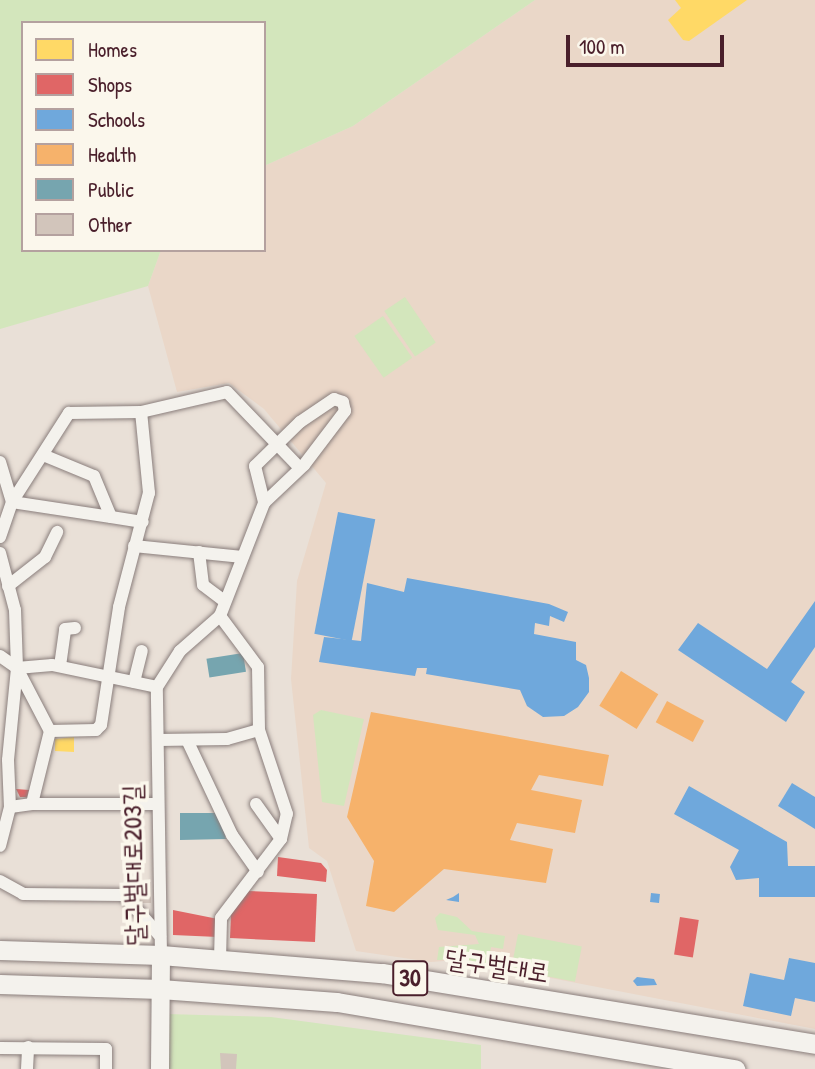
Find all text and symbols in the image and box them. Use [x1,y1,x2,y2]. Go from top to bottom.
legend [21,21,266,252]
scale bar [570,21,728,65]
text: 100 m [579,32,625,61]
text: Homes [88,35,137,64]
text: Shops [88,70,132,99]
text: Schools [88,105,145,134]
text: Health [88,140,136,169]
text: Public [88,175,134,204]
text: Other [88,210,132,239]
street label: 달구벌대로203길 [116,784,150,946]
street label: 달구벌대로 [443,941,551,989]
road number: 30 [391,958,429,998]

